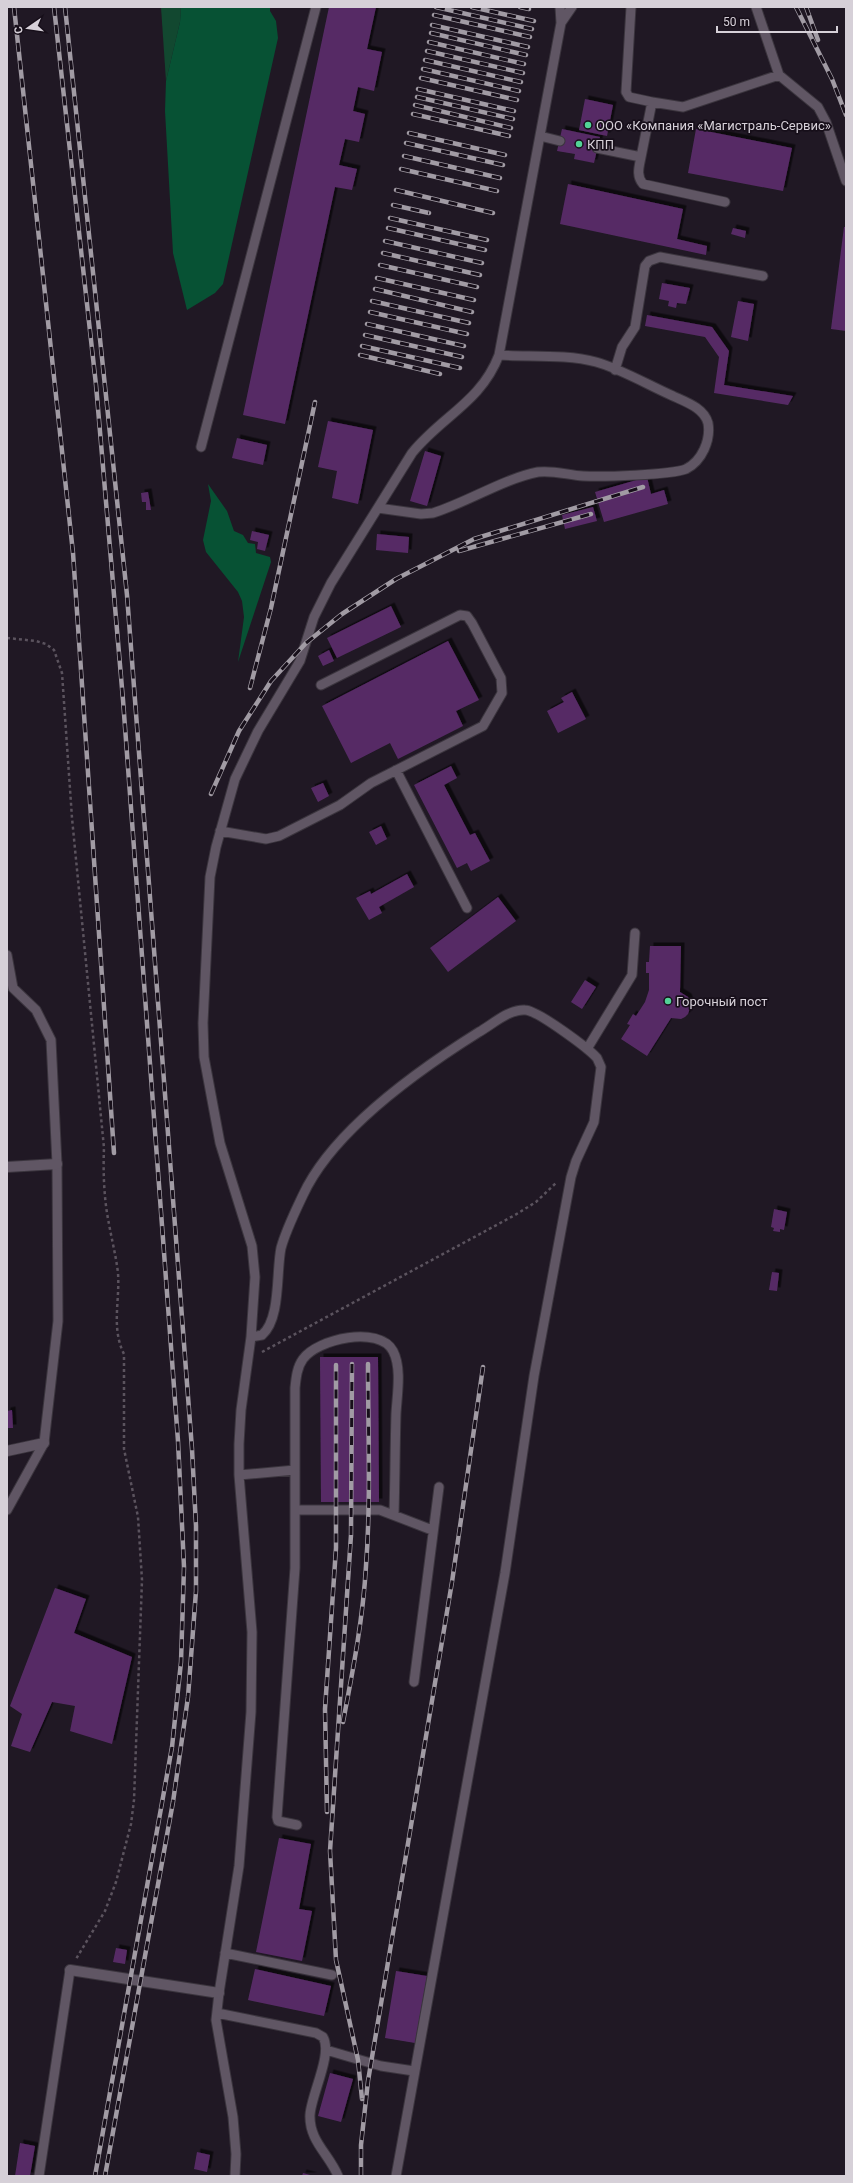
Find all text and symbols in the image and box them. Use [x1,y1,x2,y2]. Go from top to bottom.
north arrow [8,8,48,48]
scale bar [717,8,837,34]
text: 50 m [723,15,750,29]
text: С [12,25,26,35]
place label: ООО «Компания «Магистраль-Сервис» [596,118,831,133]
marker: ООО «Компания «Магистраль-Сервис» [583,120,593,130]
place label: КПП [587,137,614,152]
marker: КПП [574,139,584,149]
place label: Горочный пост [676,994,768,1009]
marker: Горочный пост [663,996,673,1006]

